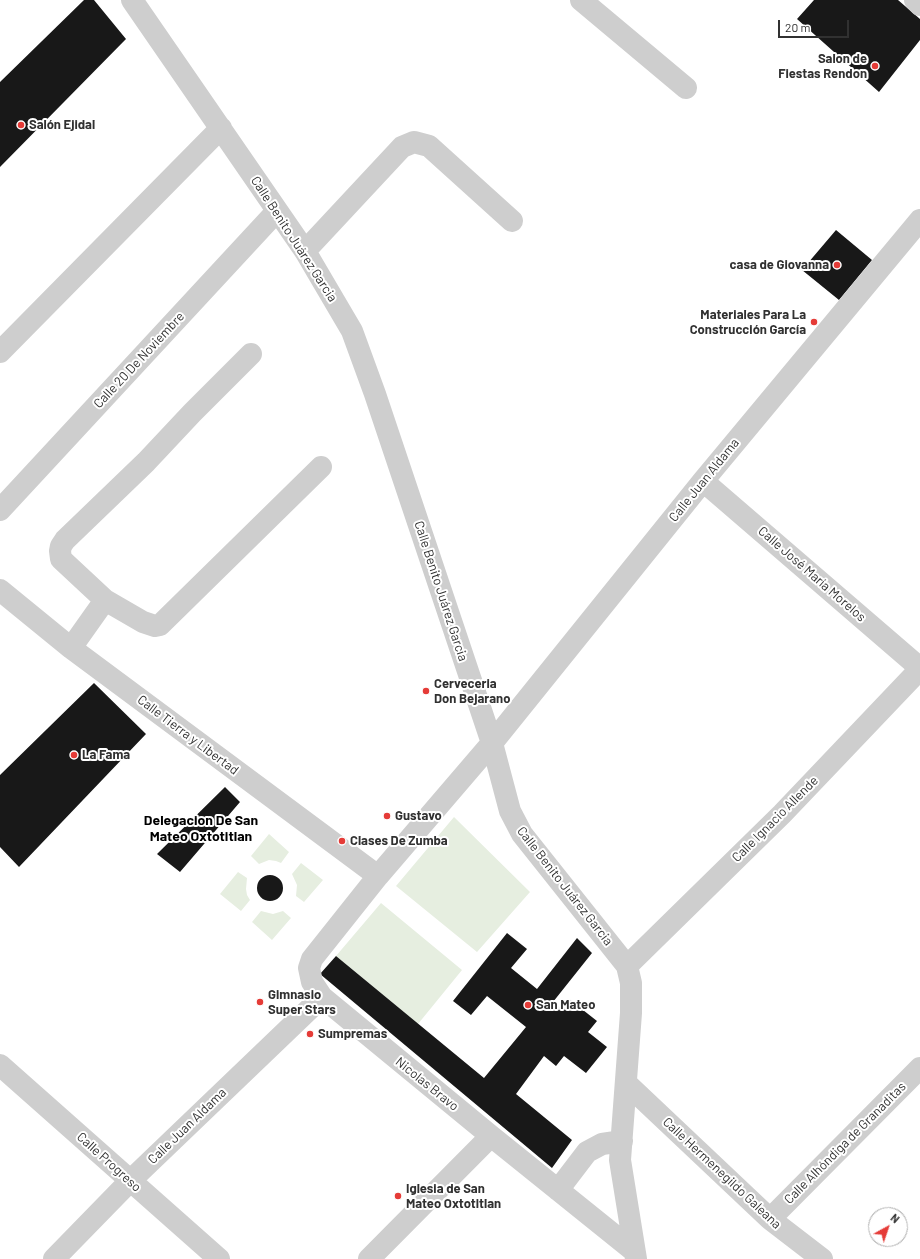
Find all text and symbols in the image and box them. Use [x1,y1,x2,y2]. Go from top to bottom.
scale bar [780,12,851,38]
text: 20 m [785,20,811,34]
place label: Salon de Fiestas Rendon [778,51,867,82]
marker: Salon de Fiestas Rendon [870,61,880,71]
place label: Salón Ejidal [29,117,95,133]
marker: Salón Ejidal [16,120,26,130]
street label: Calle Benito Juárez Garcia [248,173,340,305]
place label: casa de Giovanna [730,257,829,273]
marker: casa de Giovanna [832,260,842,270]
place label: Materiales Para La Construcción García [690,307,806,338]
street label: Calle 20 De Noviembre [90,309,188,411]
marker: Materiales Para La Construcción García [809,317,819,327]
street label: Calle Juan Aldama [666,435,742,525]
street label: Calle Benito Juárez Garcia [411,519,471,663]
street label: Calle José María Morelos [755,523,869,625]
place label: Cerveceria Don Bejarano [434,676,510,707]
marker: Cerveceria Don Bejarano [421,686,431,696]
street label: Calle Tierra y Libertad [134,692,242,778]
place label: La Fama [82,747,130,763]
marker: La Fama [69,750,79,760]
street label: Calle Ignacio Allende [729,773,821,865]
place label: Gustavo [395,808,442,824]
marker: Gustavo [382,811,392,821]
district label: Delegacion De San Mateo Oxtotitlan [144,812,258,844]
street label: Calle Benito Juárez Garcia [514,823,616,949]
place label: Clases De Zumba [350,833,448,849]
marker: Clases De Zumba [337,836,347,846]
place label: Gimnasio Super Stars [268,987,336,1018]
marker: Gimnasio Super Stars [255,997,265,1007]
place label: San Mateo [536,997,595,1013]
marker: San Mateo [523,1000,533,1010]
place label: Sumpremas [318,1026,387,1042]
marker: Sumpremas [305,1029,315,1039]
street label: Nicolas Bravo [392,1054,462,1114]
street label: Calle Alhóndiga de Granaditas [781,1079,909,1207]
street label: Calle Juan Aldama [145,1085,229,1167]
street label: Calle Hermenegildo Galeana [660,1114,784,1232]
street label: Calle Progreso [74,1129,144,1195]
place label: Iglesia de San Mateo Oxtotitlan [406,1181,501,1212]
marker: Iglesia de San Mateo Oxtotitlan [393,1191,403,1201]
north arrow [868,1207,908,1247]
text: N [888,1211,902,1226]

